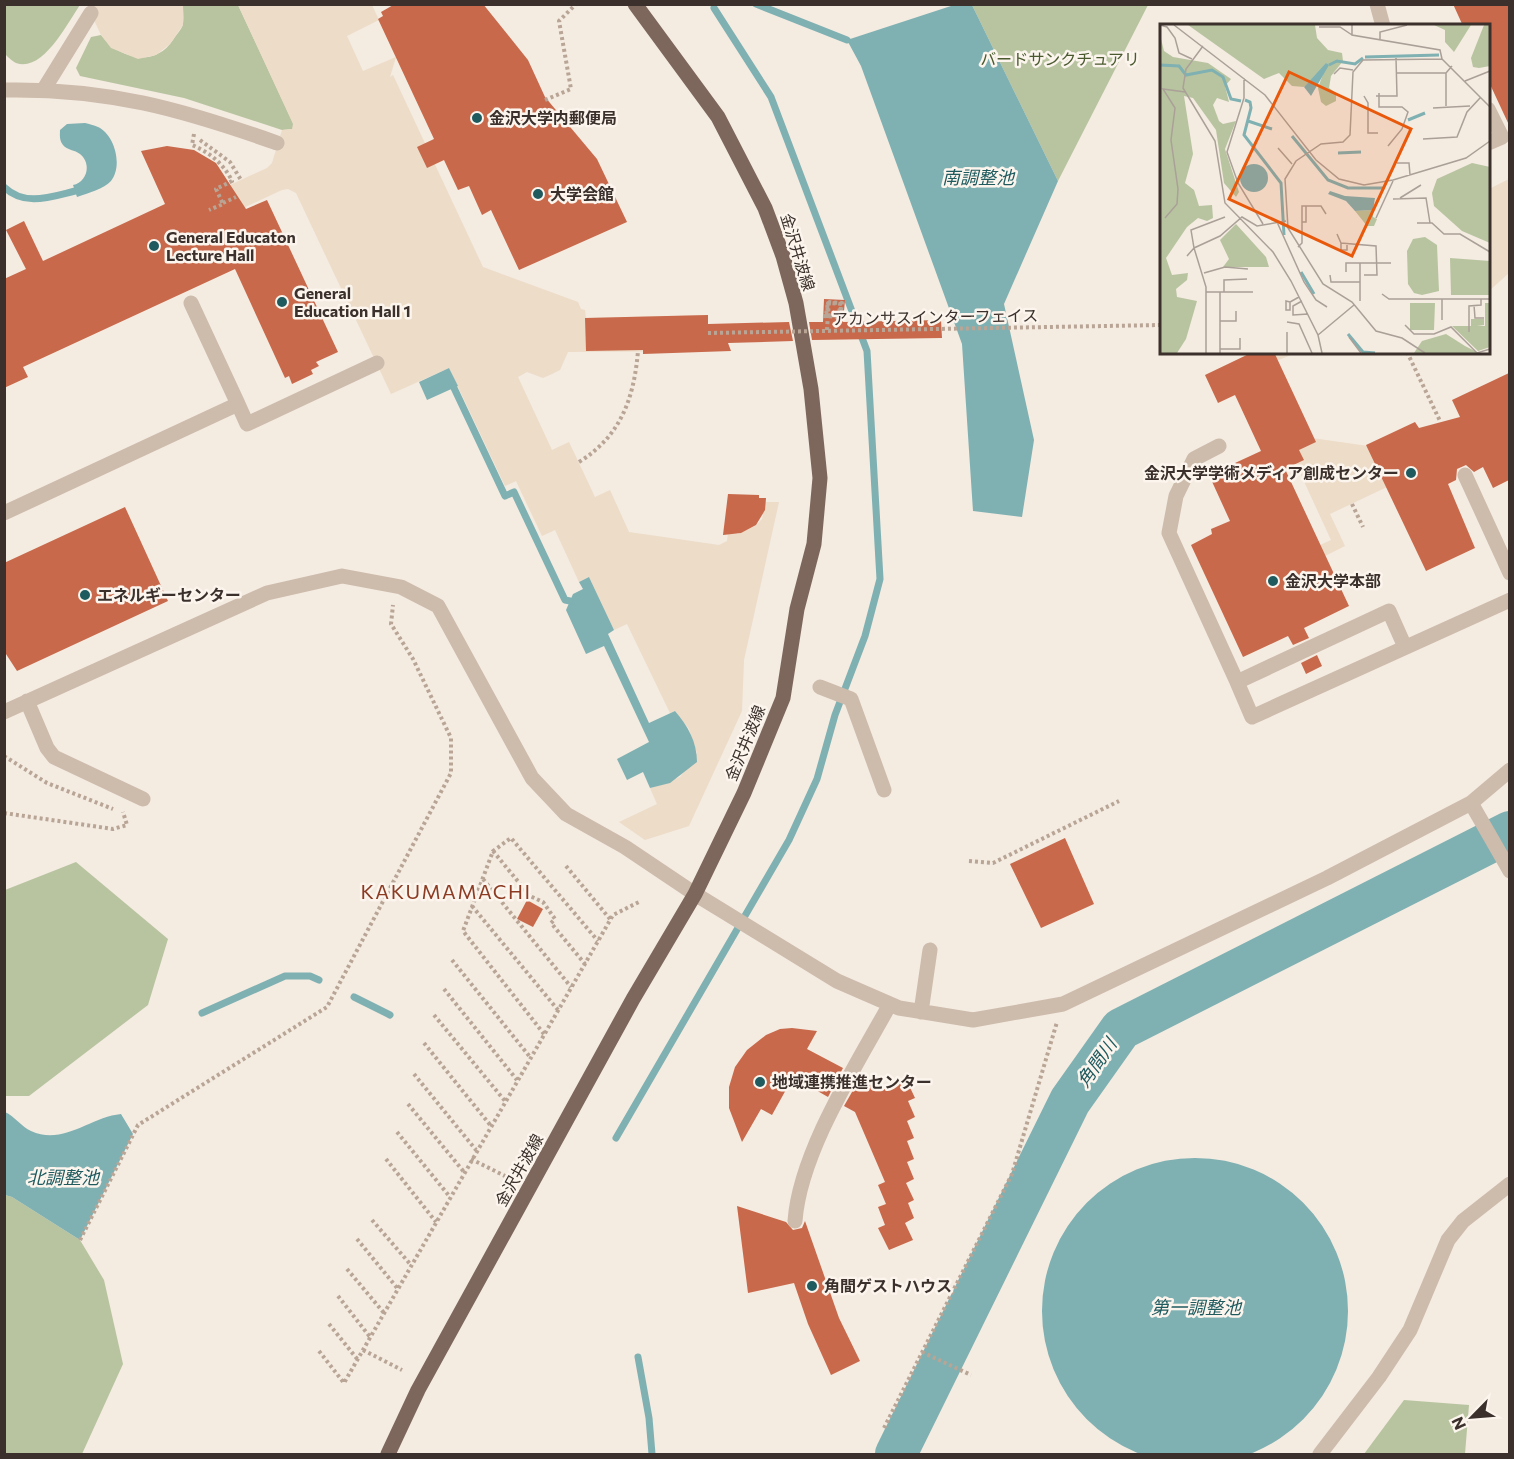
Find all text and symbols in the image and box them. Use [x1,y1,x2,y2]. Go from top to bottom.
inset map [1160,24,1490,354]
park label: バードサンクチュアリ [980,49,1140,68]
place label: 金沢大学内郵便局 [489,108,617,127]
marker: 金沢大学内郵便局 [470,111,484,125]
water label: 南調整池 [942,166,1016,188]
place label: 大学会館 [550,184,614,203]
marker: 大学会館 [531,187,545,201]
street label: 金沢井波線 [778,211,819,293]
place label: General Educaton Lecture Hall [166,227,296,264]
marker: General Educaton Lecture Hall [147,239,161,253]
place label: General Education Hall 1 [294,283,411,320]
marker: General Education Hall 1 [275,295,289,309]
street label: アカンサスインターフェイス [832,305,1038,328]
place label: 金沢大学学術メディア創成センター [1144,463,1399,482]
marker: 金沢大学学術メディア創成センター [1404,466,1418,480]
place label: 金沢大学本部 [1285,571,1381,590]
marker: 金沢大学本部 [1266,574,1280,588]
place label: エネルギーセンター [97,585,241,604]
marker: エネルギーセンター [78,588,92,602]
street label: 金沢井波線 [721,702,768,783]
district label: KAKUMAMACHI [360,879,532,903]
water label: 角間川 [1072,1032,1122,1091]
place label: 地域連携推進センター [772,1072,932,1091]
marker: 地域連携推進センター [753,1075,767,1089]
street label: 金沢井波線 [491,1130,546,1209]
water label: 北調整池 [27,1166,101,1188]
place label: 角間ゲストハウス [824,1276,952,1295]
marker: 角間ゲストハウス [805,1279,819,1293]
water label: 第一調整池 [1151,1296,1243,1318]
north arrow [1442,1387,1502,1447]
text: N [1447,1414,1469,1433]

